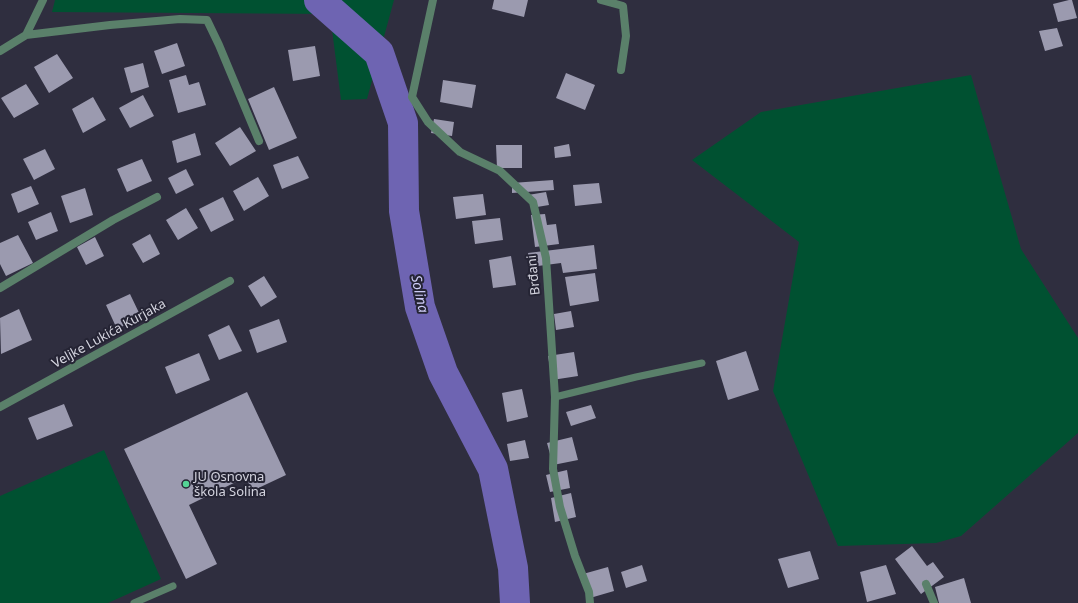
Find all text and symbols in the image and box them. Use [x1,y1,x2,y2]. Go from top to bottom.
street label: Brđani [524,254,544,296]
water label: Solina [407,274,431,314]
street label: Veljke Lukića Kurjaka [49,296,169,372]
place label: JU Osnovna škola Solina [194,469,266,500]
marker: JU Osnovna škola Solina [181,479,191,489]

